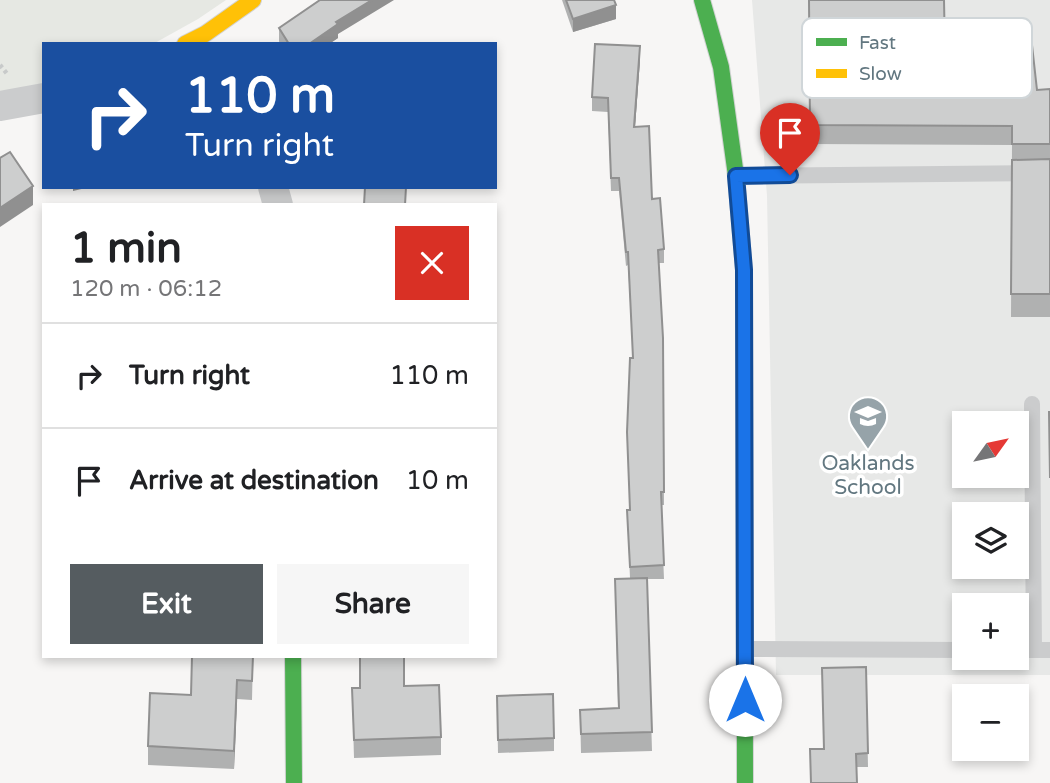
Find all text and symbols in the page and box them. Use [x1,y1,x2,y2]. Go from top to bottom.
legend [802,18,1032,98]
text: Fast [859,32,896,54]
text: Slow [859,63,902,85]
text: 110 m [185,67,335,126]
icon: right [70,70,161,161]
pin [760,103,820,175]
icon: arrive [771,114,809,152]
text: Turn right [185,127,334,165]
text: 1 min [70,223,182,274]
button: close [395,226,469,300]
text: 120 m · 06:12 [70,275,222,303]
icon: right [70,357,108,395]
text: Turn right [129,360,250,391]
text: 110 m [389,360,469,391]
school or university icon: Oaklands School [847,395,889,450]
north arrow [952,411,1029,488]
map controls [952,411,1029,761]
place label: Oaklands School [821,451,915,500]
icon: arrive [70,462,108,500]
text: Arrive at destination [129,465,379,496]
text: 10 m [406,465,469,496]
button: layers [952,502,1029,579]
button: Exit [70,564,263,644]
button: Share [277,564,469,644]
button: + [952,593,1029,670]
position arrow [708,663,782,737]
button: − [952,684,1029,761]

